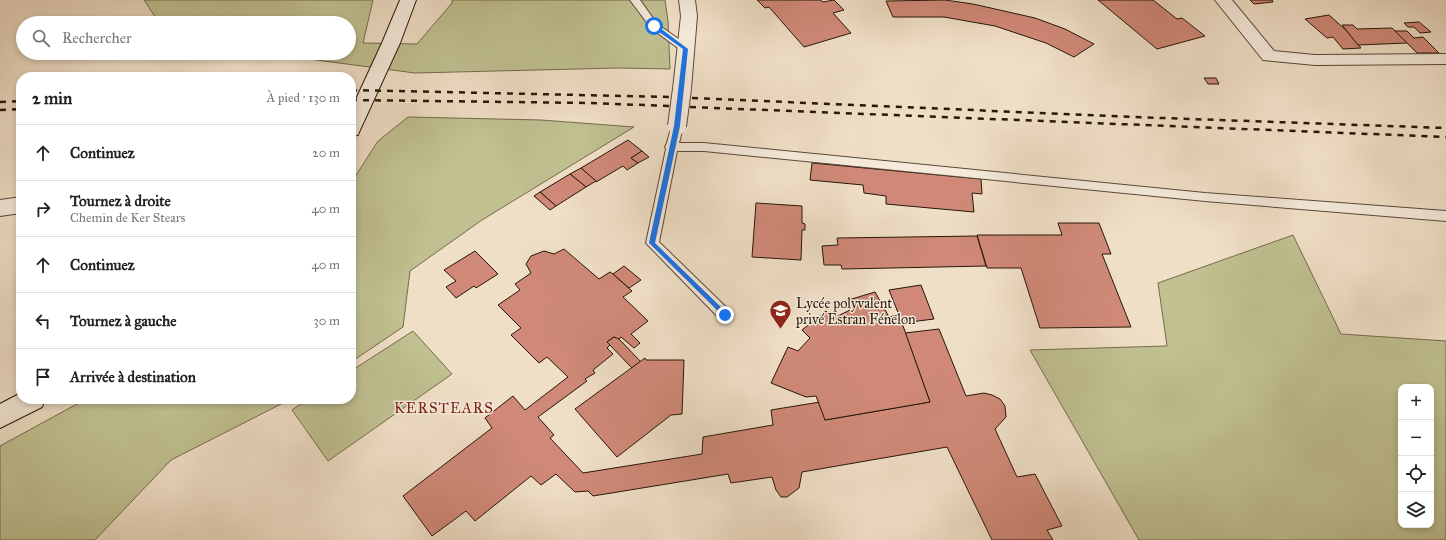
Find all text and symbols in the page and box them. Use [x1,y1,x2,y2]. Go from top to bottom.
search box [16,16,356,60]
route start [645,17,663,35]
icon: search [30,27,52,49]
text: Rechercher [62,29,132,47]
text: 2 min [32,88,72,109]
text: À pied · 130 m [266,90,340,106]
icon: ahead [32,142,54,164]
text: Continuez [70,144,135,162]
text: 20 m [312,145,340,161]
text: Tournez à droite [70,192,171,210]
icon: right [32,198,54,220]
text: 40 m [311,201,340,217]
text: Chemin de Ker Stears [70,210,185,226]
icon: ahead [32,254,54,276]
text: Continuez [70,256,135,274]
text: 40 m [311,257,340,273]
place label: Lycée polyvalent privé Estran Fénelon [795,295,916,328]
school or university icon: Lycée polyvalent privé Estran Fénelon [768,298,794,331]
route end [716,306,734,324]
icon: left [32,310,54,332]
text: Tournez à gauche [70,312,177,330]
text: 30 m [314,313,340,329]
icon: arrive [32,366,54,388]
text: Arrivée à destination [70,368,196,386]
map controls [1398,384,1434,528]
button: + [1398,384,1434,420]
district label: KERSTEARS [394,399,494,417]
button: − [1398,420,1434,456]
button: locate [1398,456,1434,492]
button: layers [1398,492,1434,528]

